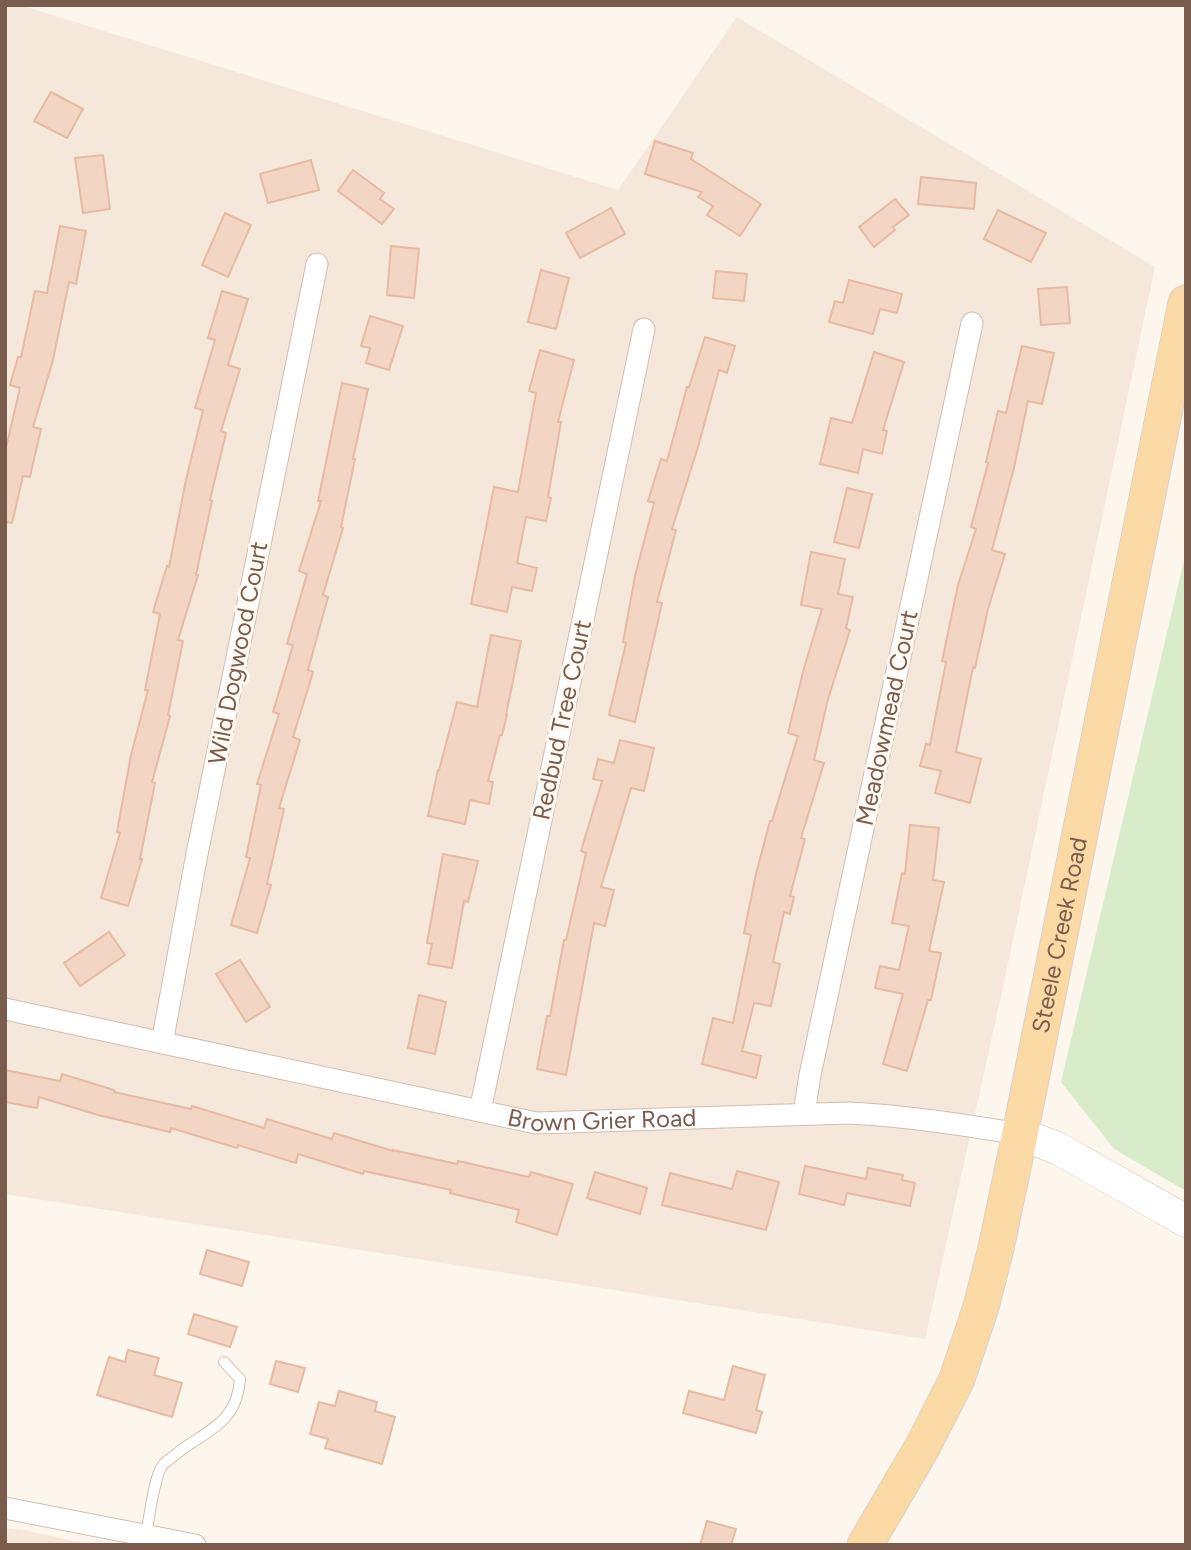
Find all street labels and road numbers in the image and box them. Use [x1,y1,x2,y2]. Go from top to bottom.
street label: Wild Dogwood Court [202,539,273,767]
street label: Meadowmead Court [849,607,924,828]
street label: Redbud Tree Court [526,617,597,823]
street label: Steele Creek Road [1026,835,1093,1035]
street label: Brown Grier Road [505,1102,697,1137]

